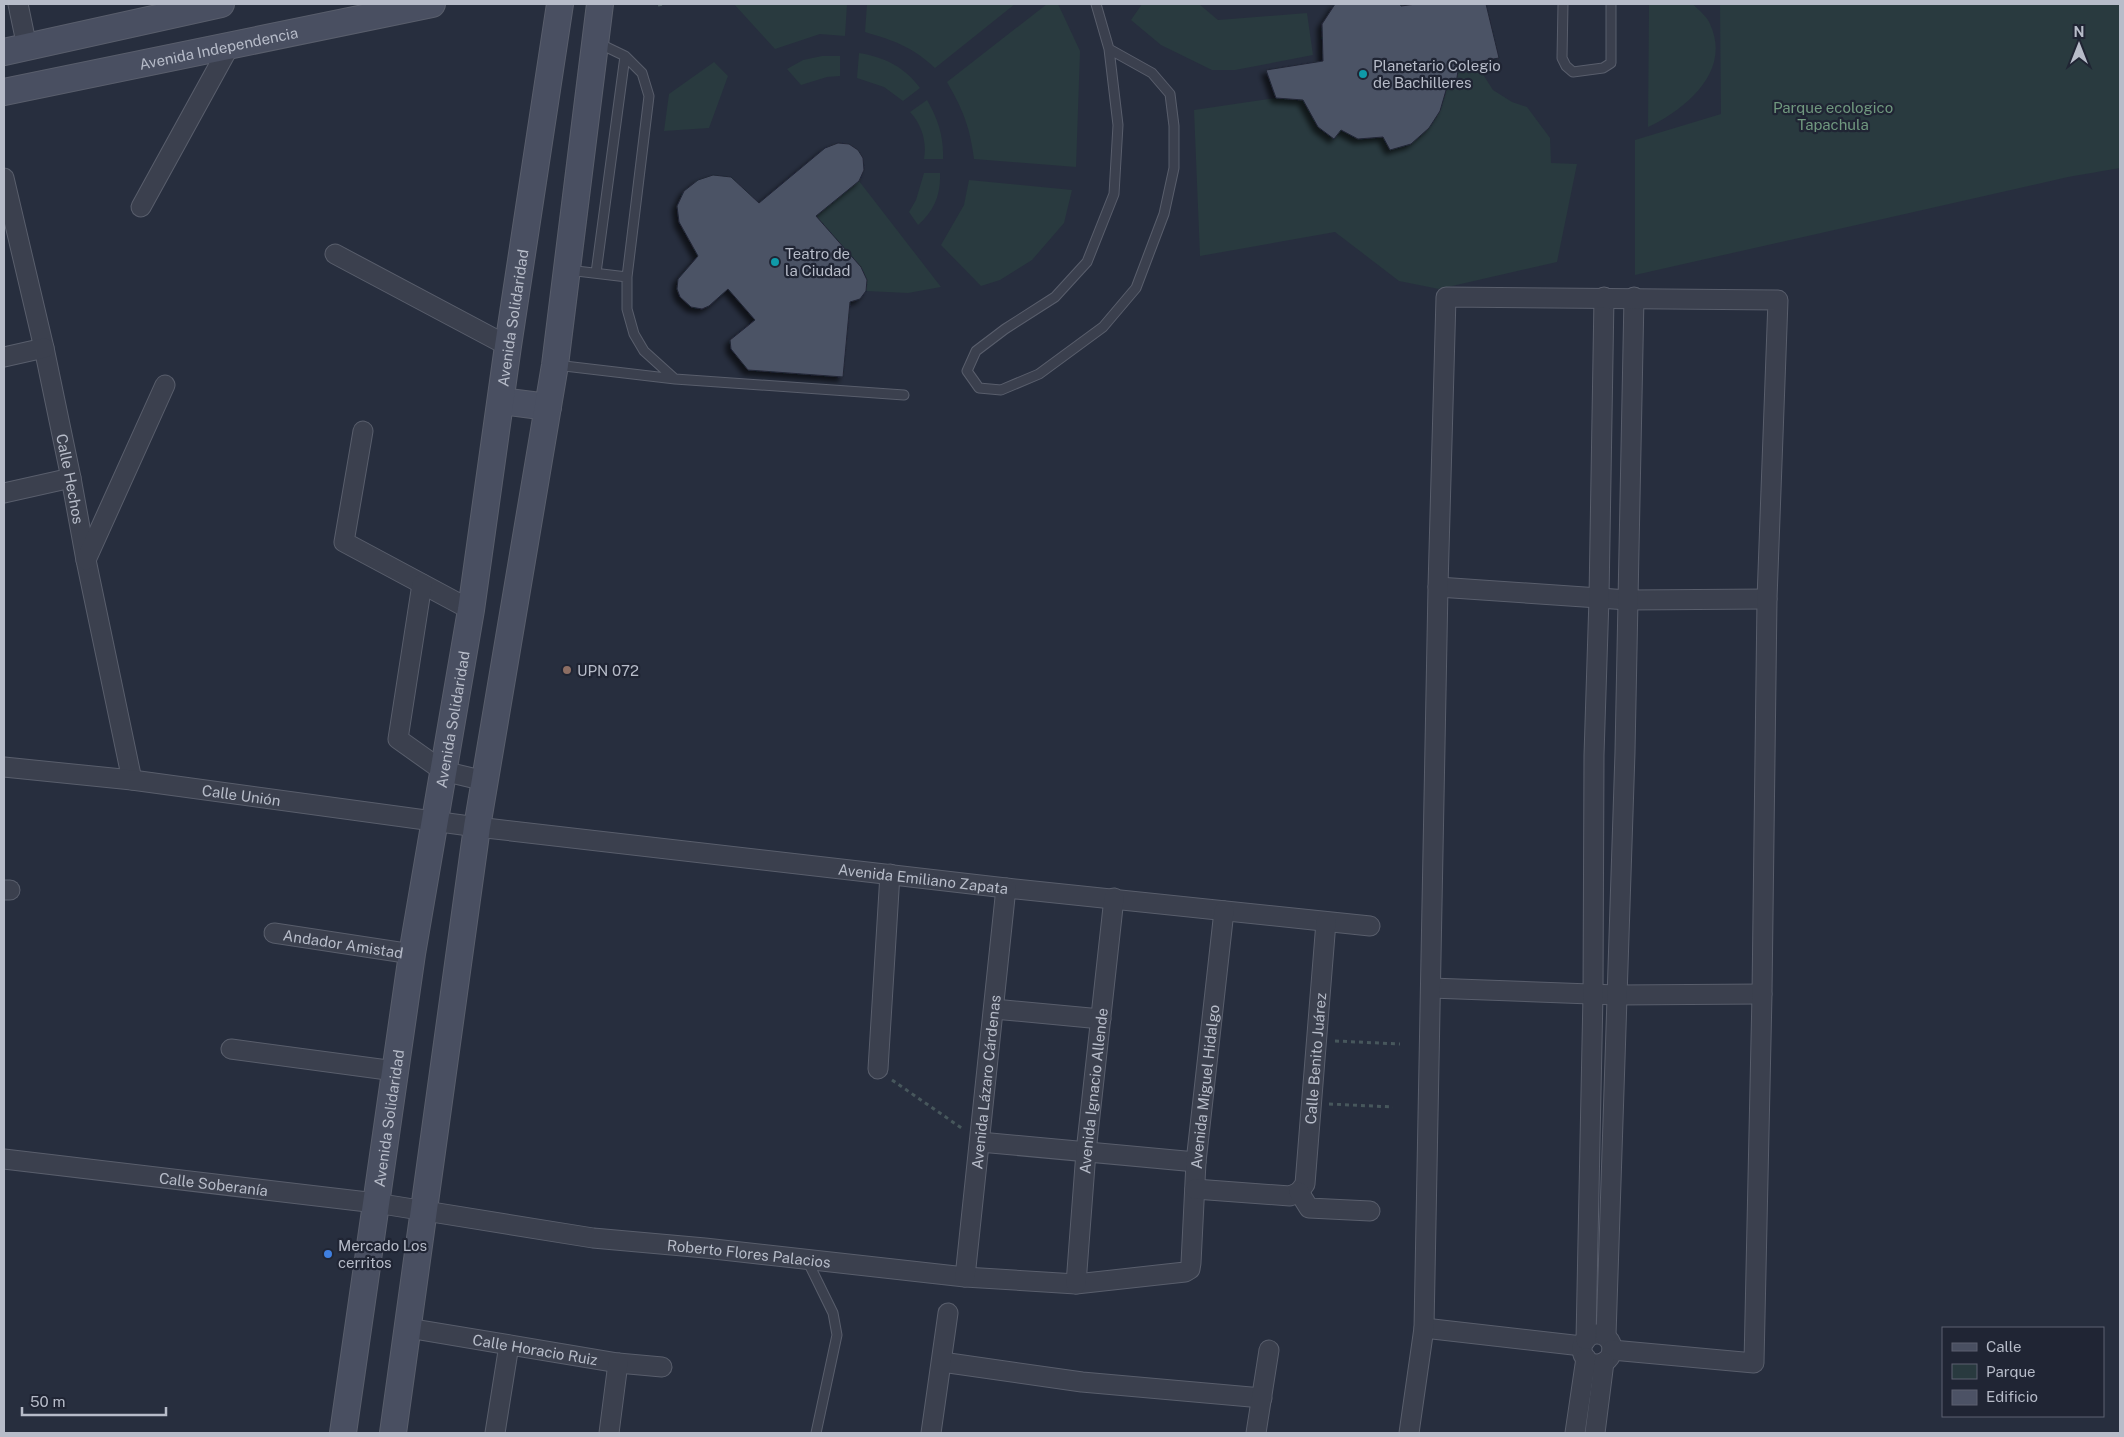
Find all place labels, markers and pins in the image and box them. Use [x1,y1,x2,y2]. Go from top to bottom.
place label: Planetario Colegio de Bachilleres [1373,57,1501,91]
marker: Planetario Colegio de Bachilleres [1357,68,1369,80]
place label: Teatro de la Ciudad [785,245,850,279]
marker: Teatro de la Ciudad [769,256,781,268]
place label: UPN 072 [577,662,639,679]
marker: UPN 072 [561,664,573,676]
place label: Mercado Los cerritos [338,1237,427,1271]
marker: Mercado Los cerritos [322,1248,334,1260]

